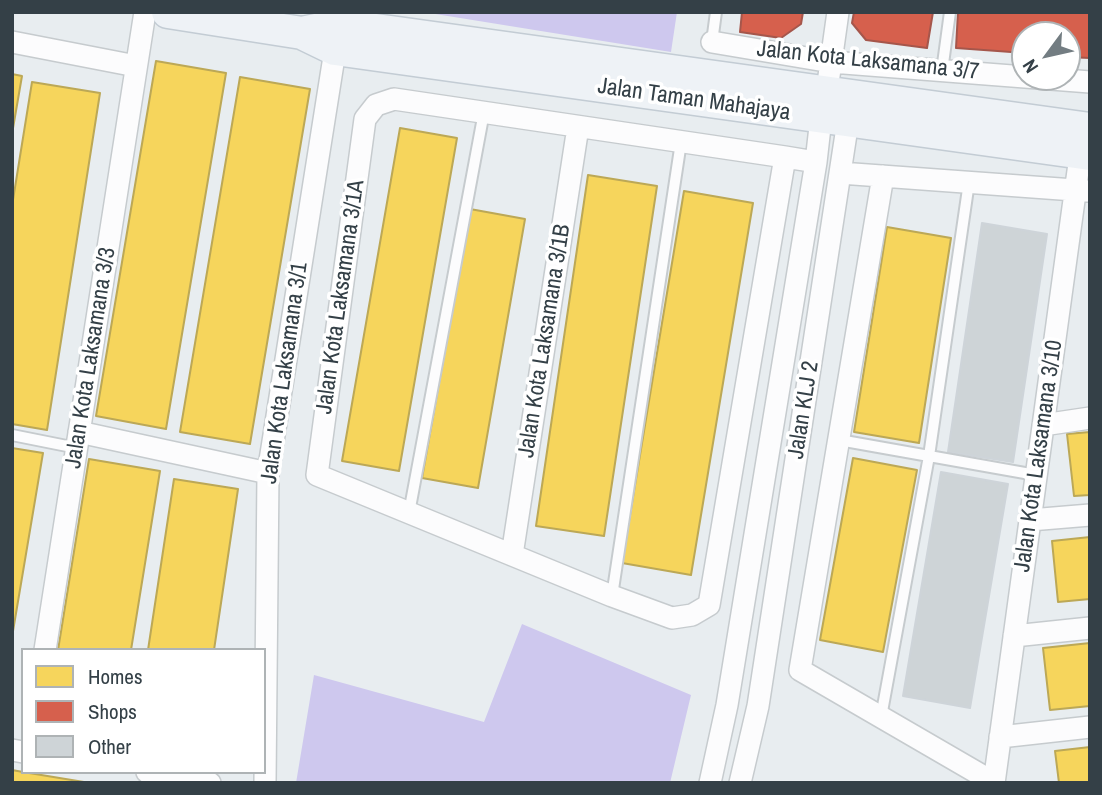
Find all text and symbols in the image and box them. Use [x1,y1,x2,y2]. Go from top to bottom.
north arrow [1011,21,1081,91]
street label: Jalan Kota Laksamana 3/7 [756,36,980,86]
text: N [1016,55,1044,78]
street label: Jalan Taman Mahajaya [596,73,792,127]
street label: Jalan Kota Laksamana 3/1A [311,178,371,416]
street label: Jalan Kota Laksamana 3/1B [513,222,577,460]
street label: Jalan Kota Laksamana 3/3 [60,246,122,470]
street label: Jalan Kota Laksamana 3/1 [256,261,314,485]
street label: Jalan Kota Laksamana 3/10 [1009,338,1069,574]
street label: Jalan KLJ 2 [783,359,825,461]
legend [21,648,266,774]
text: Homes [88,662,143,691]
text: Shops [88,697,137,726]
text: Other [88,732,131,761]

